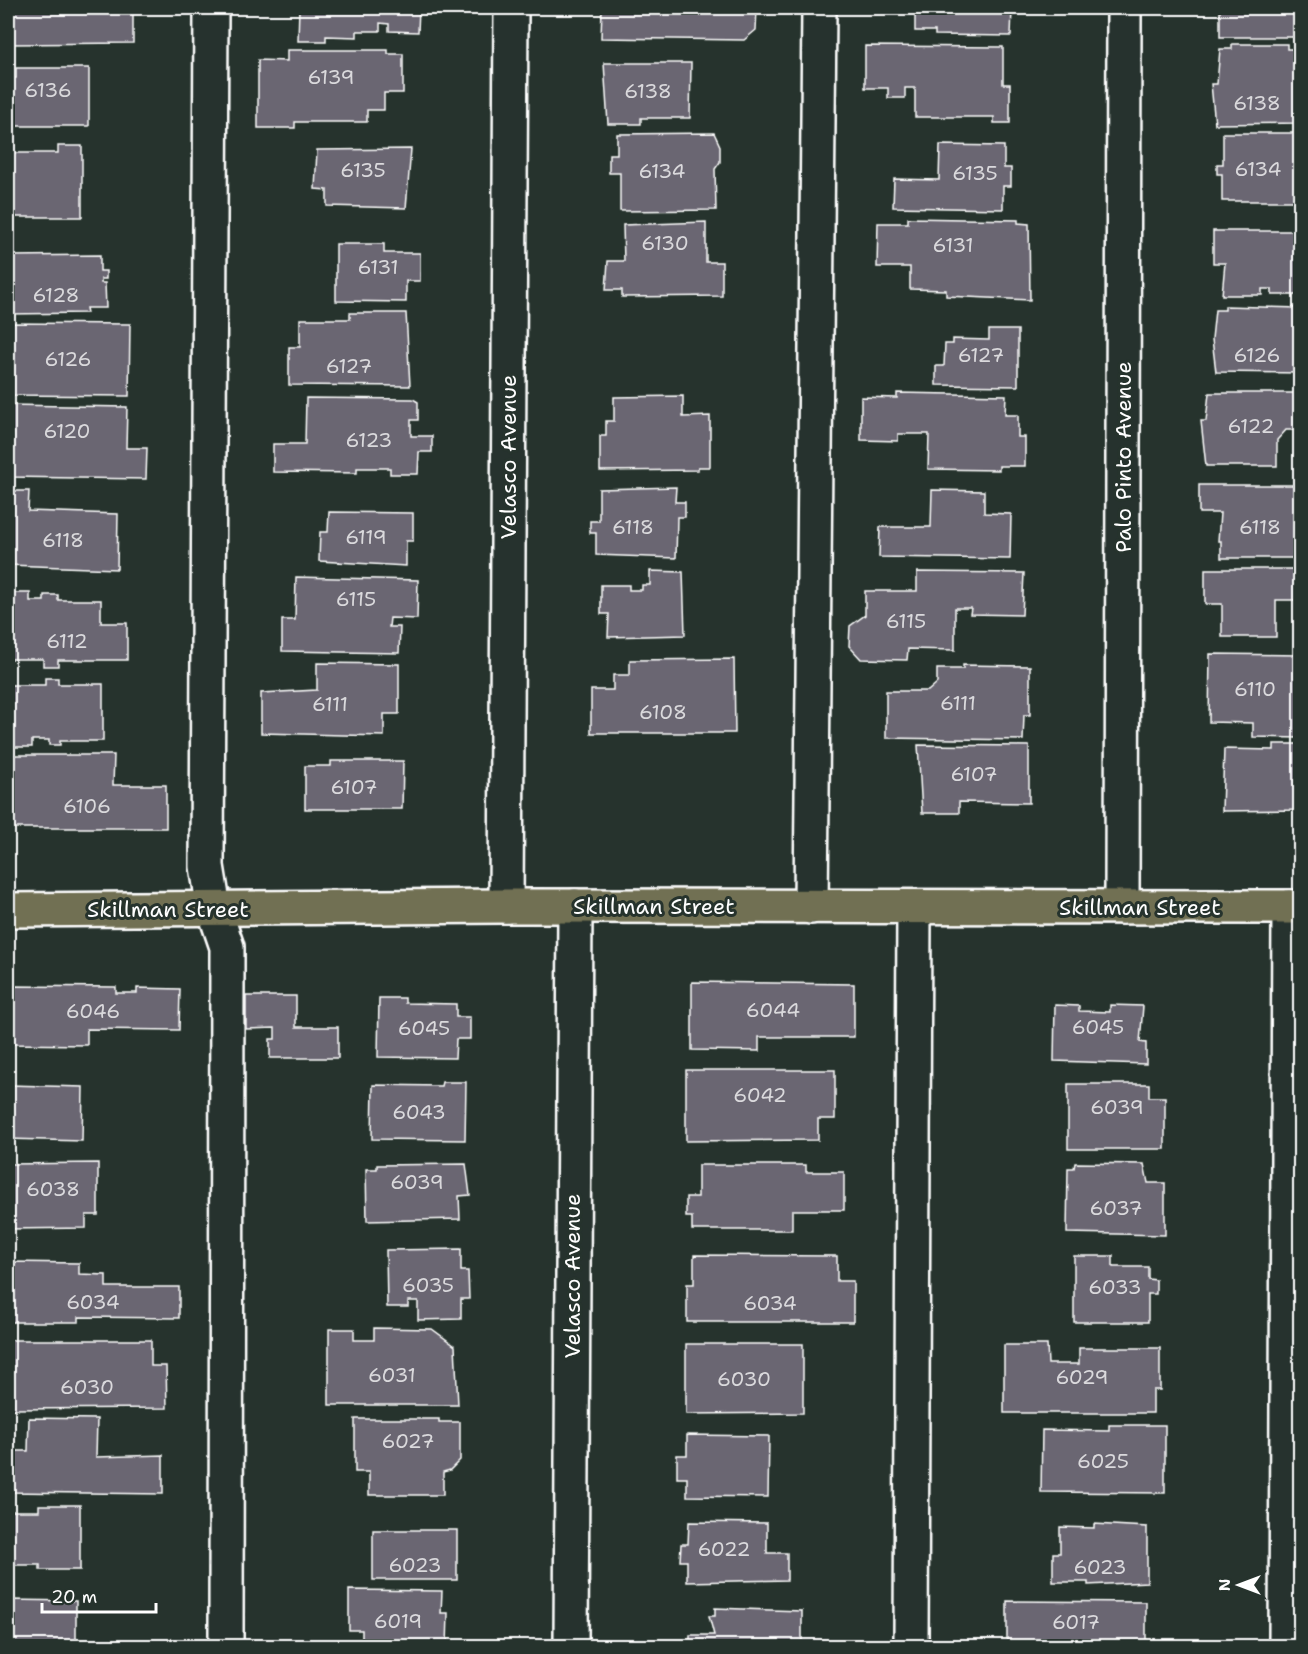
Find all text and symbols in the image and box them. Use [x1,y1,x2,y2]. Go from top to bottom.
house number: 6139 [308,64,354,90]
house number: 6136 [24,77,72,103]
house number: 6138 [624,78,672,104]
house number: 6138 [1233,90,1281,116]
house number: 6134 [1234,156,1282,182]
house number: 6135 [340,157,386,183]
house number: 6134 [638,158,686,184]
house number: 6135 [952,160,998,186]
house number: 6130 [641,230,689,256]
house number: 6131 [932,232,974,258]
house number: 6131 [357,254,399,280]
house number: 6128 [32,282,80,308]
house number: 6127 [958,342,1004,368]
house number: 6126 [1234,342,1280,368]
house number: 6126 [45,346,91,372]
house number: 6127 [326,353,372,379]
street label: Palo Pinto Avenue [1109,361,1138,553]
street label: Velasco Avenue [494,374,523,540]
house number: 6122 [1228,413,1274,439]
house number: 6120 [43,418,91,444]
house number: 6123 [346,427,392,453]
house number: 6118 [612,514,654,540]
house number: 6118 [1239,514,1281,540]
house number: 6119 [345,524,387,550]
house number: 6118 [42,527,84,553]
house number: 6115 [336,586,376,612]
house number: 6115 [886,608,926,634]
house number: 6112 [46,628,88,654]
house number: 6110 [1234,676,1276,702]
house number: 6111 [940,690,976,716]
house number: 6111 [312,691,348,717]
house number: 6108 [639,699,687,725]
house number: 6107 [950,761,998,787]
house number: 6107 [330,774,378,800]
house number: 6106 [63,793,111,819]
street label: Skillman Street [573,892,735,921]
street label: Skillman Street [1059,893,1221,922]
street label: Skillman Street [87,895,249,924]
house number: 6044 [746,997,800,1023]
house number: 6046 [66,998,120,1024]
house number: 6045 [1072,1014,1124,1040]
house number: 6045 [398,1015,450,1041]
house number: 6042 [733,1082,787,1108]
house number: 6039 [1090,1094,1144,1120]
house number: 6043 [392,1099,446,1125]
house number: 6039 [390,1169,444,1195]
house number: 6038 [26,1176,80,1202]
street label: Velasco Avenue [558,1193,587,1359]
house number: 6037 [1090,1195,1142,1221]
house number: 6035 [402,1272,454,1298]
house number: 6033 [1088,1274,1142,1300]
house number: 6034 [66,1289,120,1315]
house number: 6034 [743,1290,797,1316]
house number: 6031 [368,1362,416,1388]
house number: 6029 [1055,1364,1109,1390]
house number: 6030 [717,1366,771,1392]
house number: 6030 [60,1374,114,1400]
house number: 6027 [382,1428,434,1454]
house number: 6025 [1077,1448,1129,1474]
house number: 6022 [697,1536,751,1562]
house number: 6023 [388,1552,442,1578]
house number: 6023 [1073,1554,1127,1580]
north arrow [1209,1555,1269,1615]
scale bar [42,1576,156,1614]
text: N [1214,1579,1235,1591]
text: 20 m [51,1585,97,1609]
house number: 6019 [374,1608,422,1634]
house number: 6017 [1052,1609,1100,1635]

